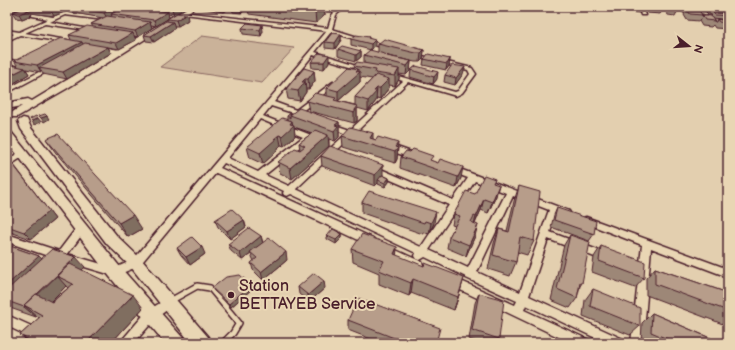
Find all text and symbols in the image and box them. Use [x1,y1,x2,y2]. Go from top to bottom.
north arrow [669,26,709,66]
text: N [691,43,706,55]
place label: Station BETTAYEB Service [239,277,376,314]
marker: Station BETTAYEB Service [226,290,236,300]

